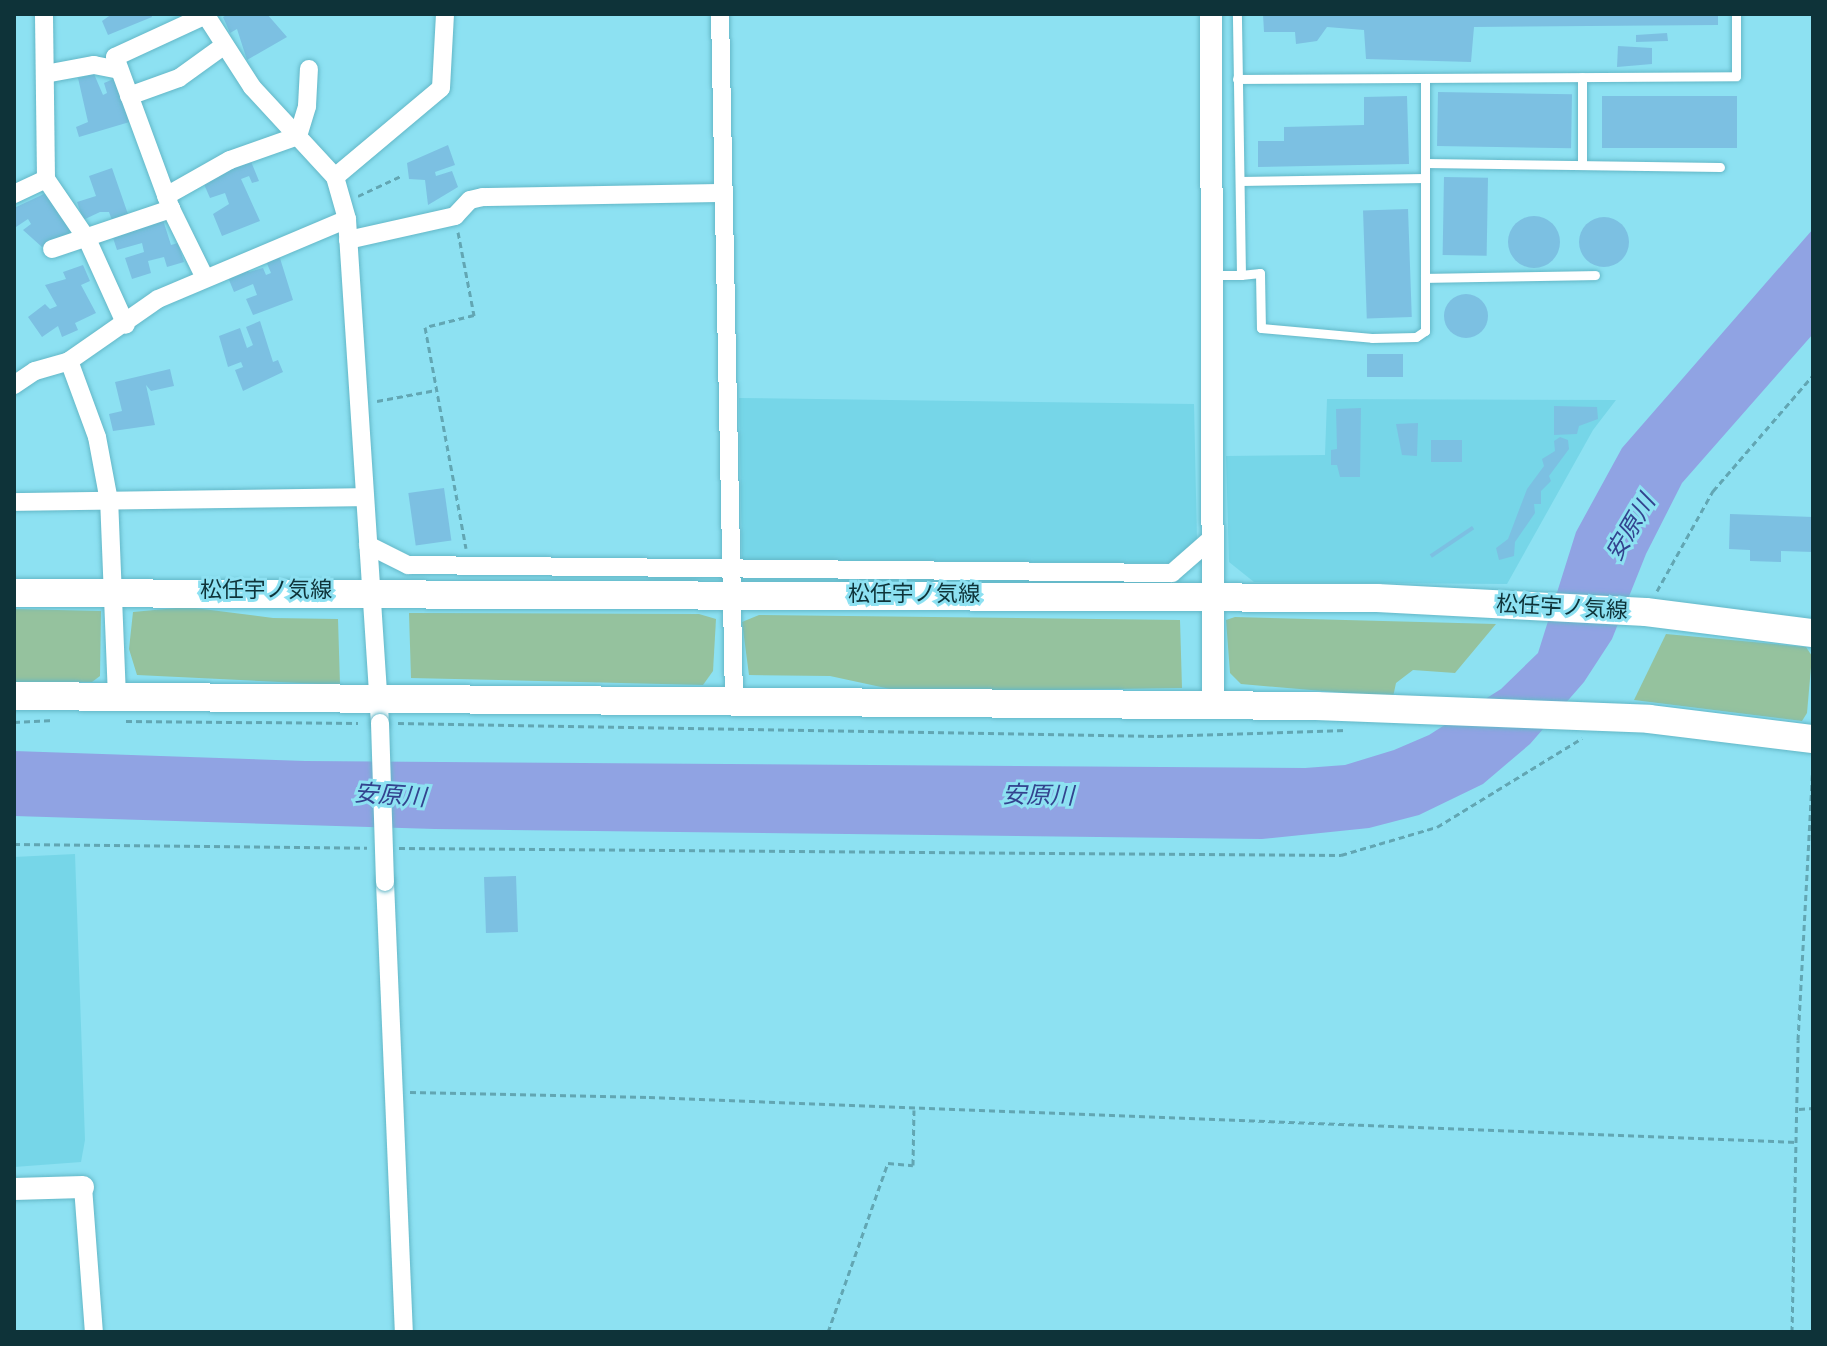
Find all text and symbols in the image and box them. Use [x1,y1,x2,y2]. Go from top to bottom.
water label: 安原川 [1600,490,1662,566]
street label: 松任宇ノ気線 [200,578,332,604]
street label: 松任宇ノ気線 [848,582,980,608]
street label: 松任宇ノ気線 [1495,591,1629,625]
water label: 安原川 [353,779,427,813]
water label: 安原川 [1002,781,1074,811]

